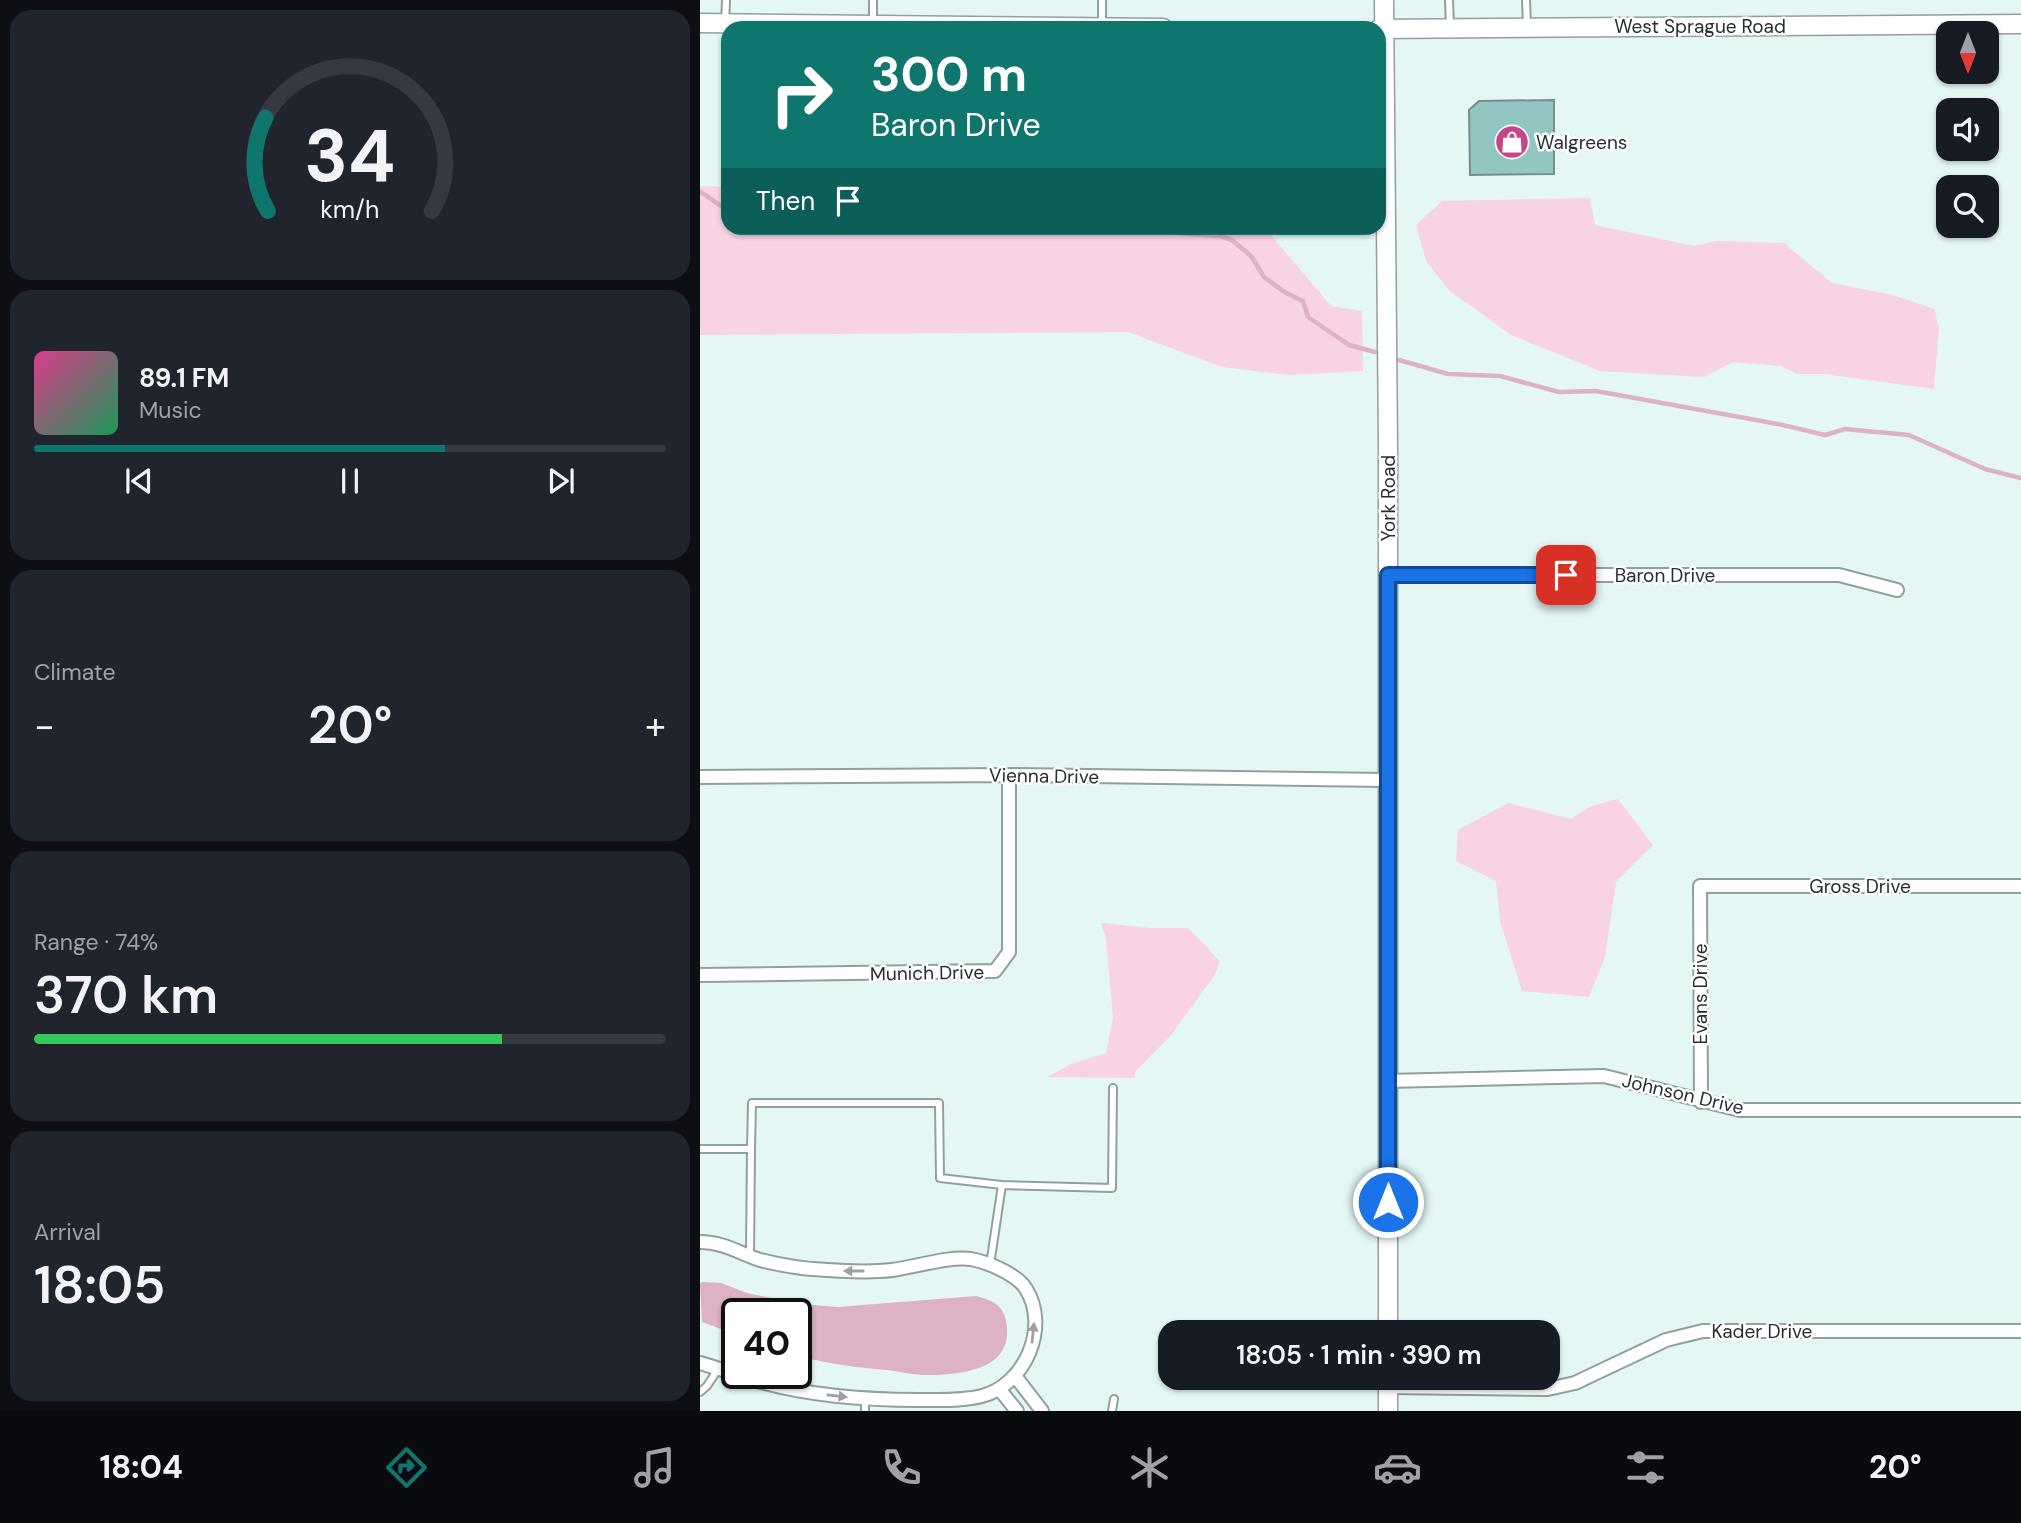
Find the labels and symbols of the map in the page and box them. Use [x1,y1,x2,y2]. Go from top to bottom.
street label: West Sprague Road [1614,14,1786,39]
north arrow [1936,21,1998,84]
shop icon: Walgreens [1493,123,1531,161]
place label: Walgreens [1536,130,1627,155]
street label: York Road [1376,455,1401,541]
pin [1536,545,1596,605]
street label: Baron Drive [1615,563,1715,588]
street label: Vienna Drive [989,763,1099,789]
street label: Gross Drive [1809,874,1911,899]
street label: Evans Drive [1688,943,1713,1045]
street label: Munich Drive [870,960,984,986]
street label: Johnson Drive [1620,1068,1746,1120]
position arrow [1351,1165,1425,1239]
one-way arrow [842,1265,864,1277]
speed limit sign: 40 [721,1298,812,1389]
street label: Kader Drive [1712,1319,1812,1344]
one-way arrow [1028,1322,1039,1344]
one-way arrow [827,1390,849,1401]

